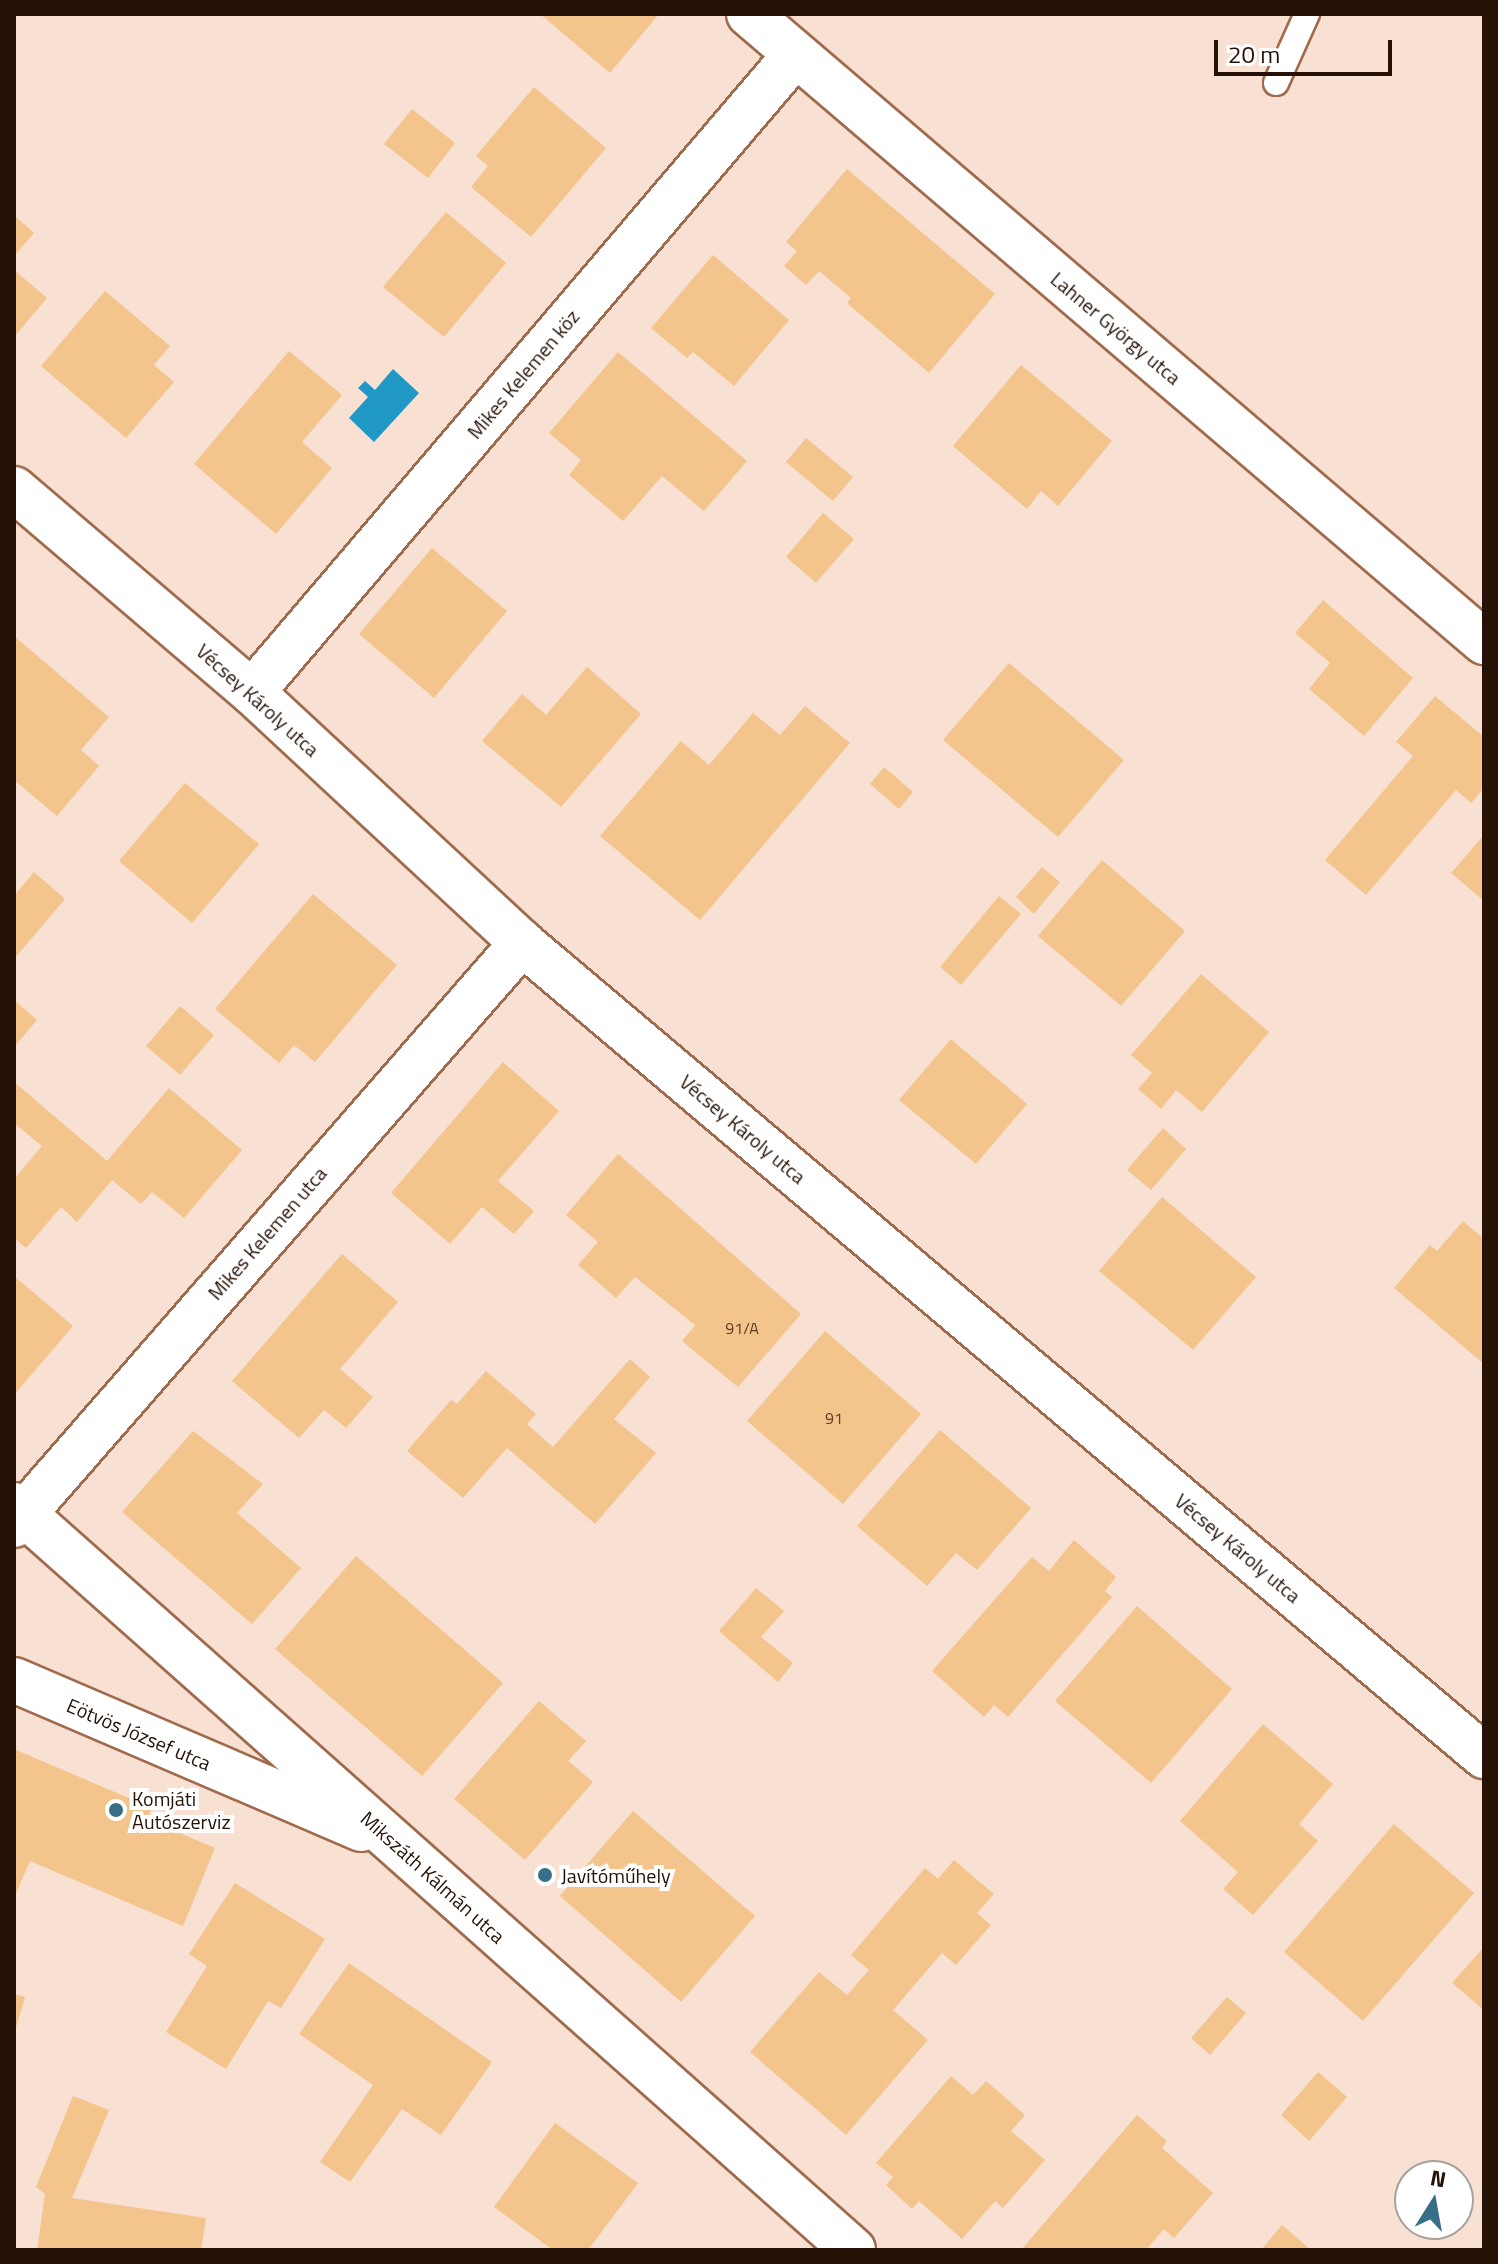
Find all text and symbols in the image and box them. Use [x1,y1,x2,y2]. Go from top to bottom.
scale bar [1218,24,1396,74]
text: 20 m [1228,36,1280,72]
street label: Lahner György utca [1046,267,1186,389]
street label: Mikes Kelemen köz [462,305,584,443]
street label: Vécsey Károly utca [192,639,324,761]
street label: Vécsey Károly utca [675,1069,811,1189]
street label: Mikes Kelemen utca [203,1162,331,1304]
house number: 91/A [725,1318,759,1338]
house number: 91 [825,1408,843,1428]
street label: Vécsey Károly utca [1170,1488,1306,1608]
street label: Eötvös József utca [63,1693,215,1775]
place label: Komjáti Autószerviz [132,1786,231,1833]
marker: Komjáti Autószerviz [107,1801,125,1819]
street label: Mikszáth Kálmán utca [356,1806,510,1948]
place label: Javítóműhely [561,1863,671,1887]
marker: Javítóműhely [536,1866,554,1884]
north arrow [1394,2160,1474,2240]
text: N [1427,2160,1449,2197]

